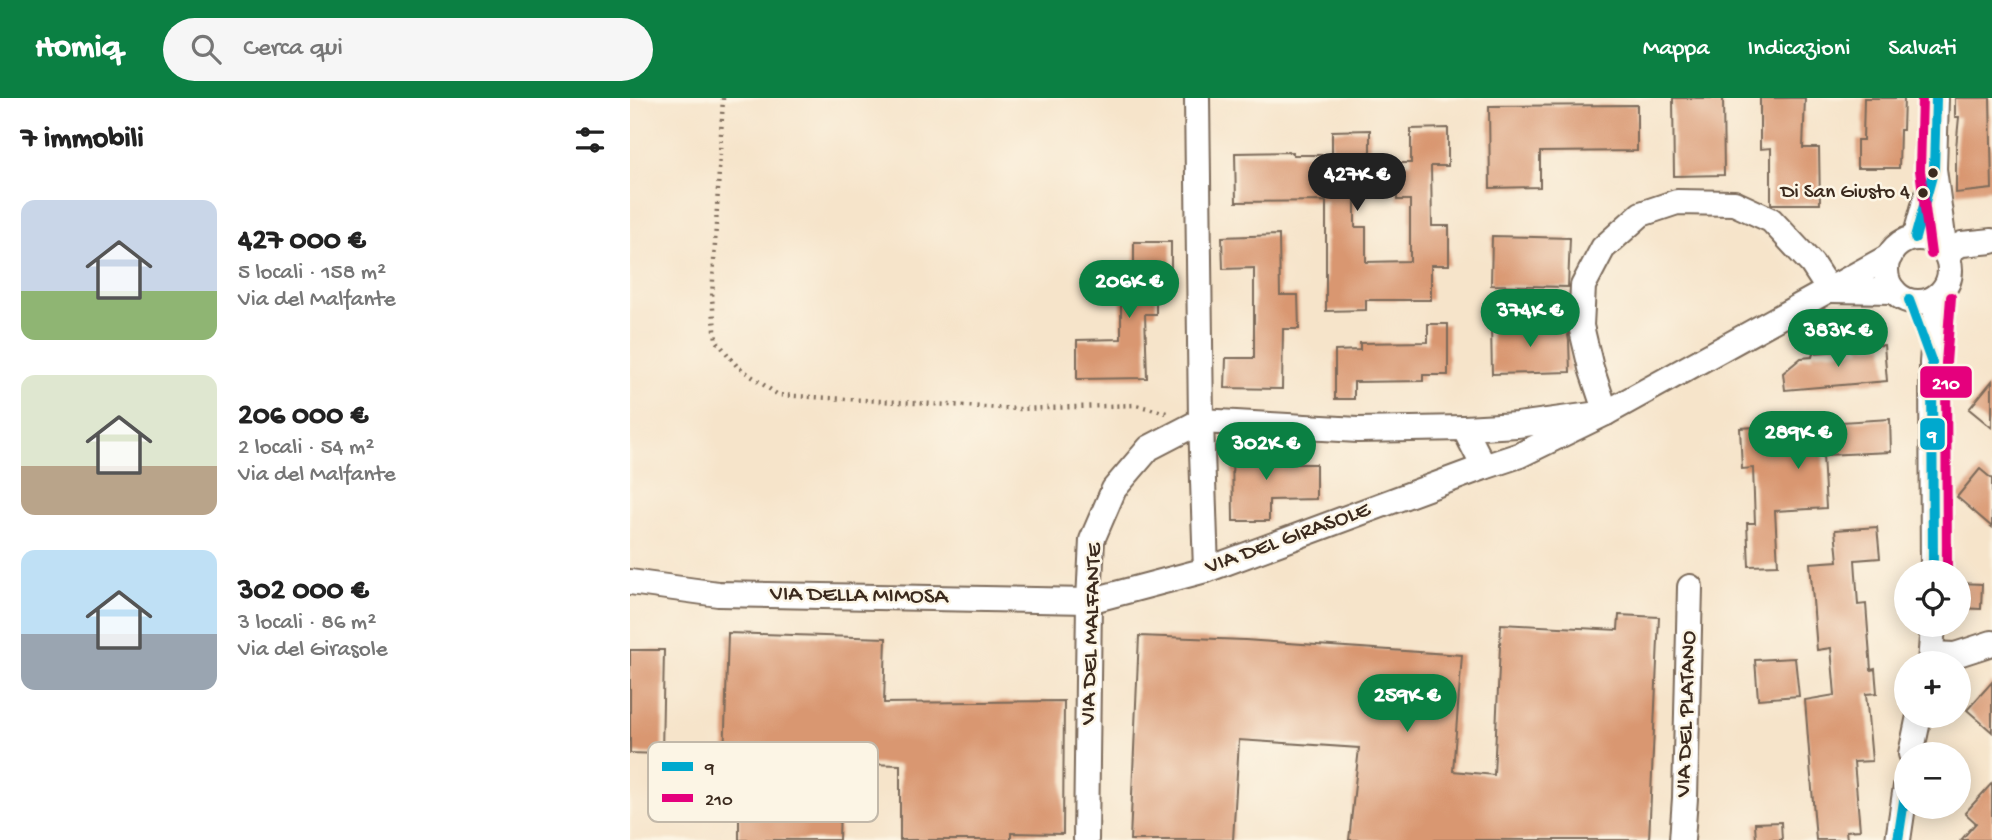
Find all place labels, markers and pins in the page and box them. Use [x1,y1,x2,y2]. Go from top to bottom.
pin: 427K € [1300,153,1414,213]
unlabelled marker [1926,166,1940,180]
place label: Di San Giusto 4 [1779,181,1910,206]
marker: Di San Giusto 4 [1916,186,1930,200]
pin: 206K € [1072,260,1186,320]
pin: 374K € [1473,289,1587,349]
pin: 383K € [1781,310,1895,369]
pin: 289K € [1741,412,1855,471]
pin: 302K € [1209,422,1323,482]
pin: 259K € [1350,674,1464,734]

